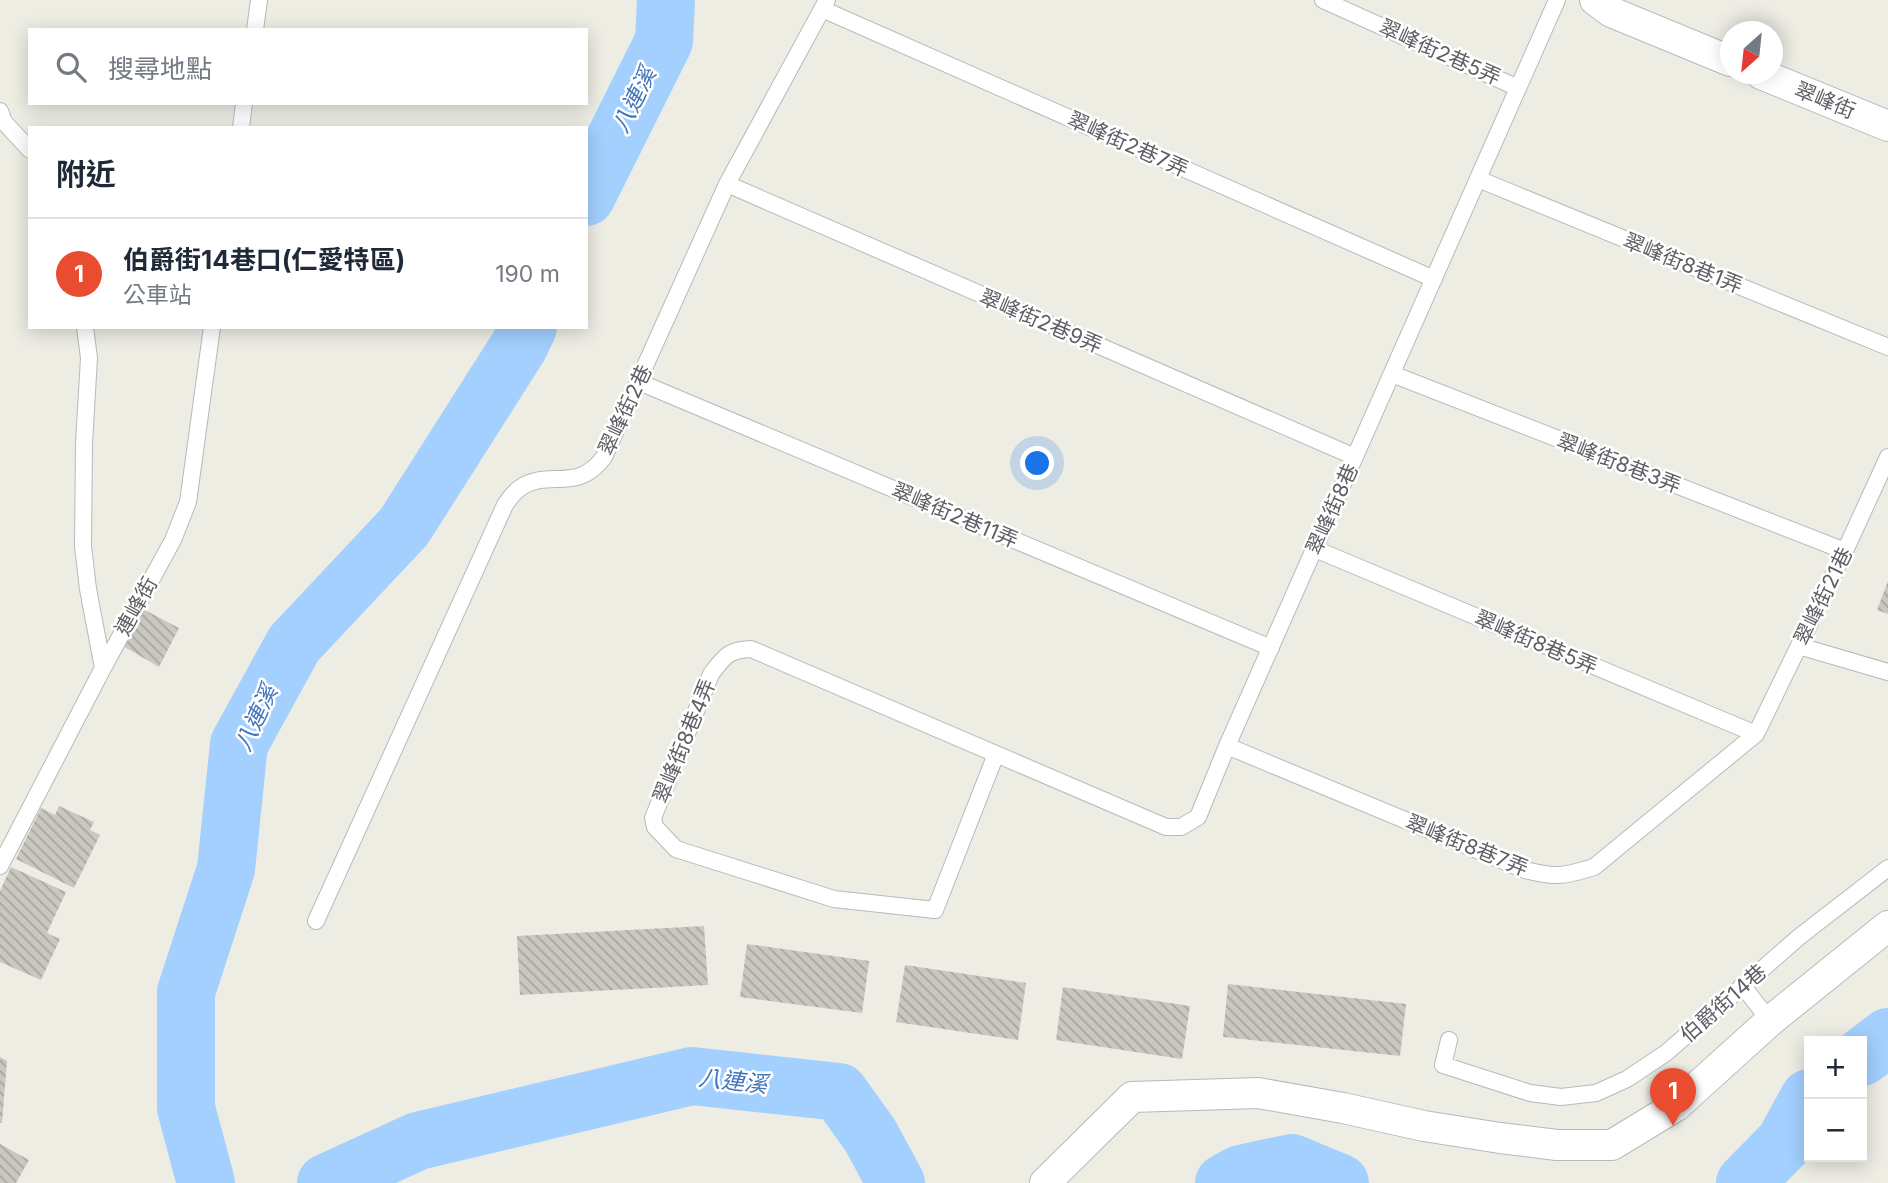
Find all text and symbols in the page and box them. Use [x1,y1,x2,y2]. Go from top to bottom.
street label: 翠峰街2巷5弄 [1375,14,1505,90]
north arrow [1720,21,1783,84]
search box [28,28,588,105]
icon: search [52,48,90,86]
text: 搜尋地點 [108,53,212,84]
water label: 八連溪 [606,60,663,137]
street label: 翠峰街 [1791,77,1859,123]
street label: 翠峰街2巷7弄 [1064,106,1192,182]
text: 附近 [56,156,116,192]
street label: 翠峰街8巷1弄 [1620,228,1746,298]
text: 伯爵街14巷口(仁愛特區) [123,244,405,275]
text: 1 [74,260,84,288]
text: 190 m [495,260,560,288]
text: 公車站 [123,281,192,309]
street label: 翠峰街2巷9弄 [976,284,1106,358]
street label: 翠峰街2巷 [593,361,657,459]
street label: 翠峰街8巷3弄 [1553,428,1685,498]
your location [1020,446,1054,480]
street label: 翠峰街8巷 [1301,460,1363,558]
street label: 翠峰街2巷11弄 [888,477,1022,553]
street label: 翠峰街21巷 [1789,543,1857,649]
street label: 連峰街 [110,572,162,640]
street label: 翠峰街8巷5弄 [1471,605,1601,679]
street label: 翠峰街8巷4弄 [648,675,720,807]
water label: 八連溪 [229,678,285,755]
street label: 翠峰街8巷7弄 [1402,809,1532,881]
street label: 伯爵街14巷 [1675,959,1771,1047]
map controls [1804,1036,1867,1162]
button: + [1804,1036,1867,1099]
water label: 八連溪 [697,1063,772,1099]
pin: 1 [1650,1068,1696,1126]
button: − [1804,1099,1867,1162]

